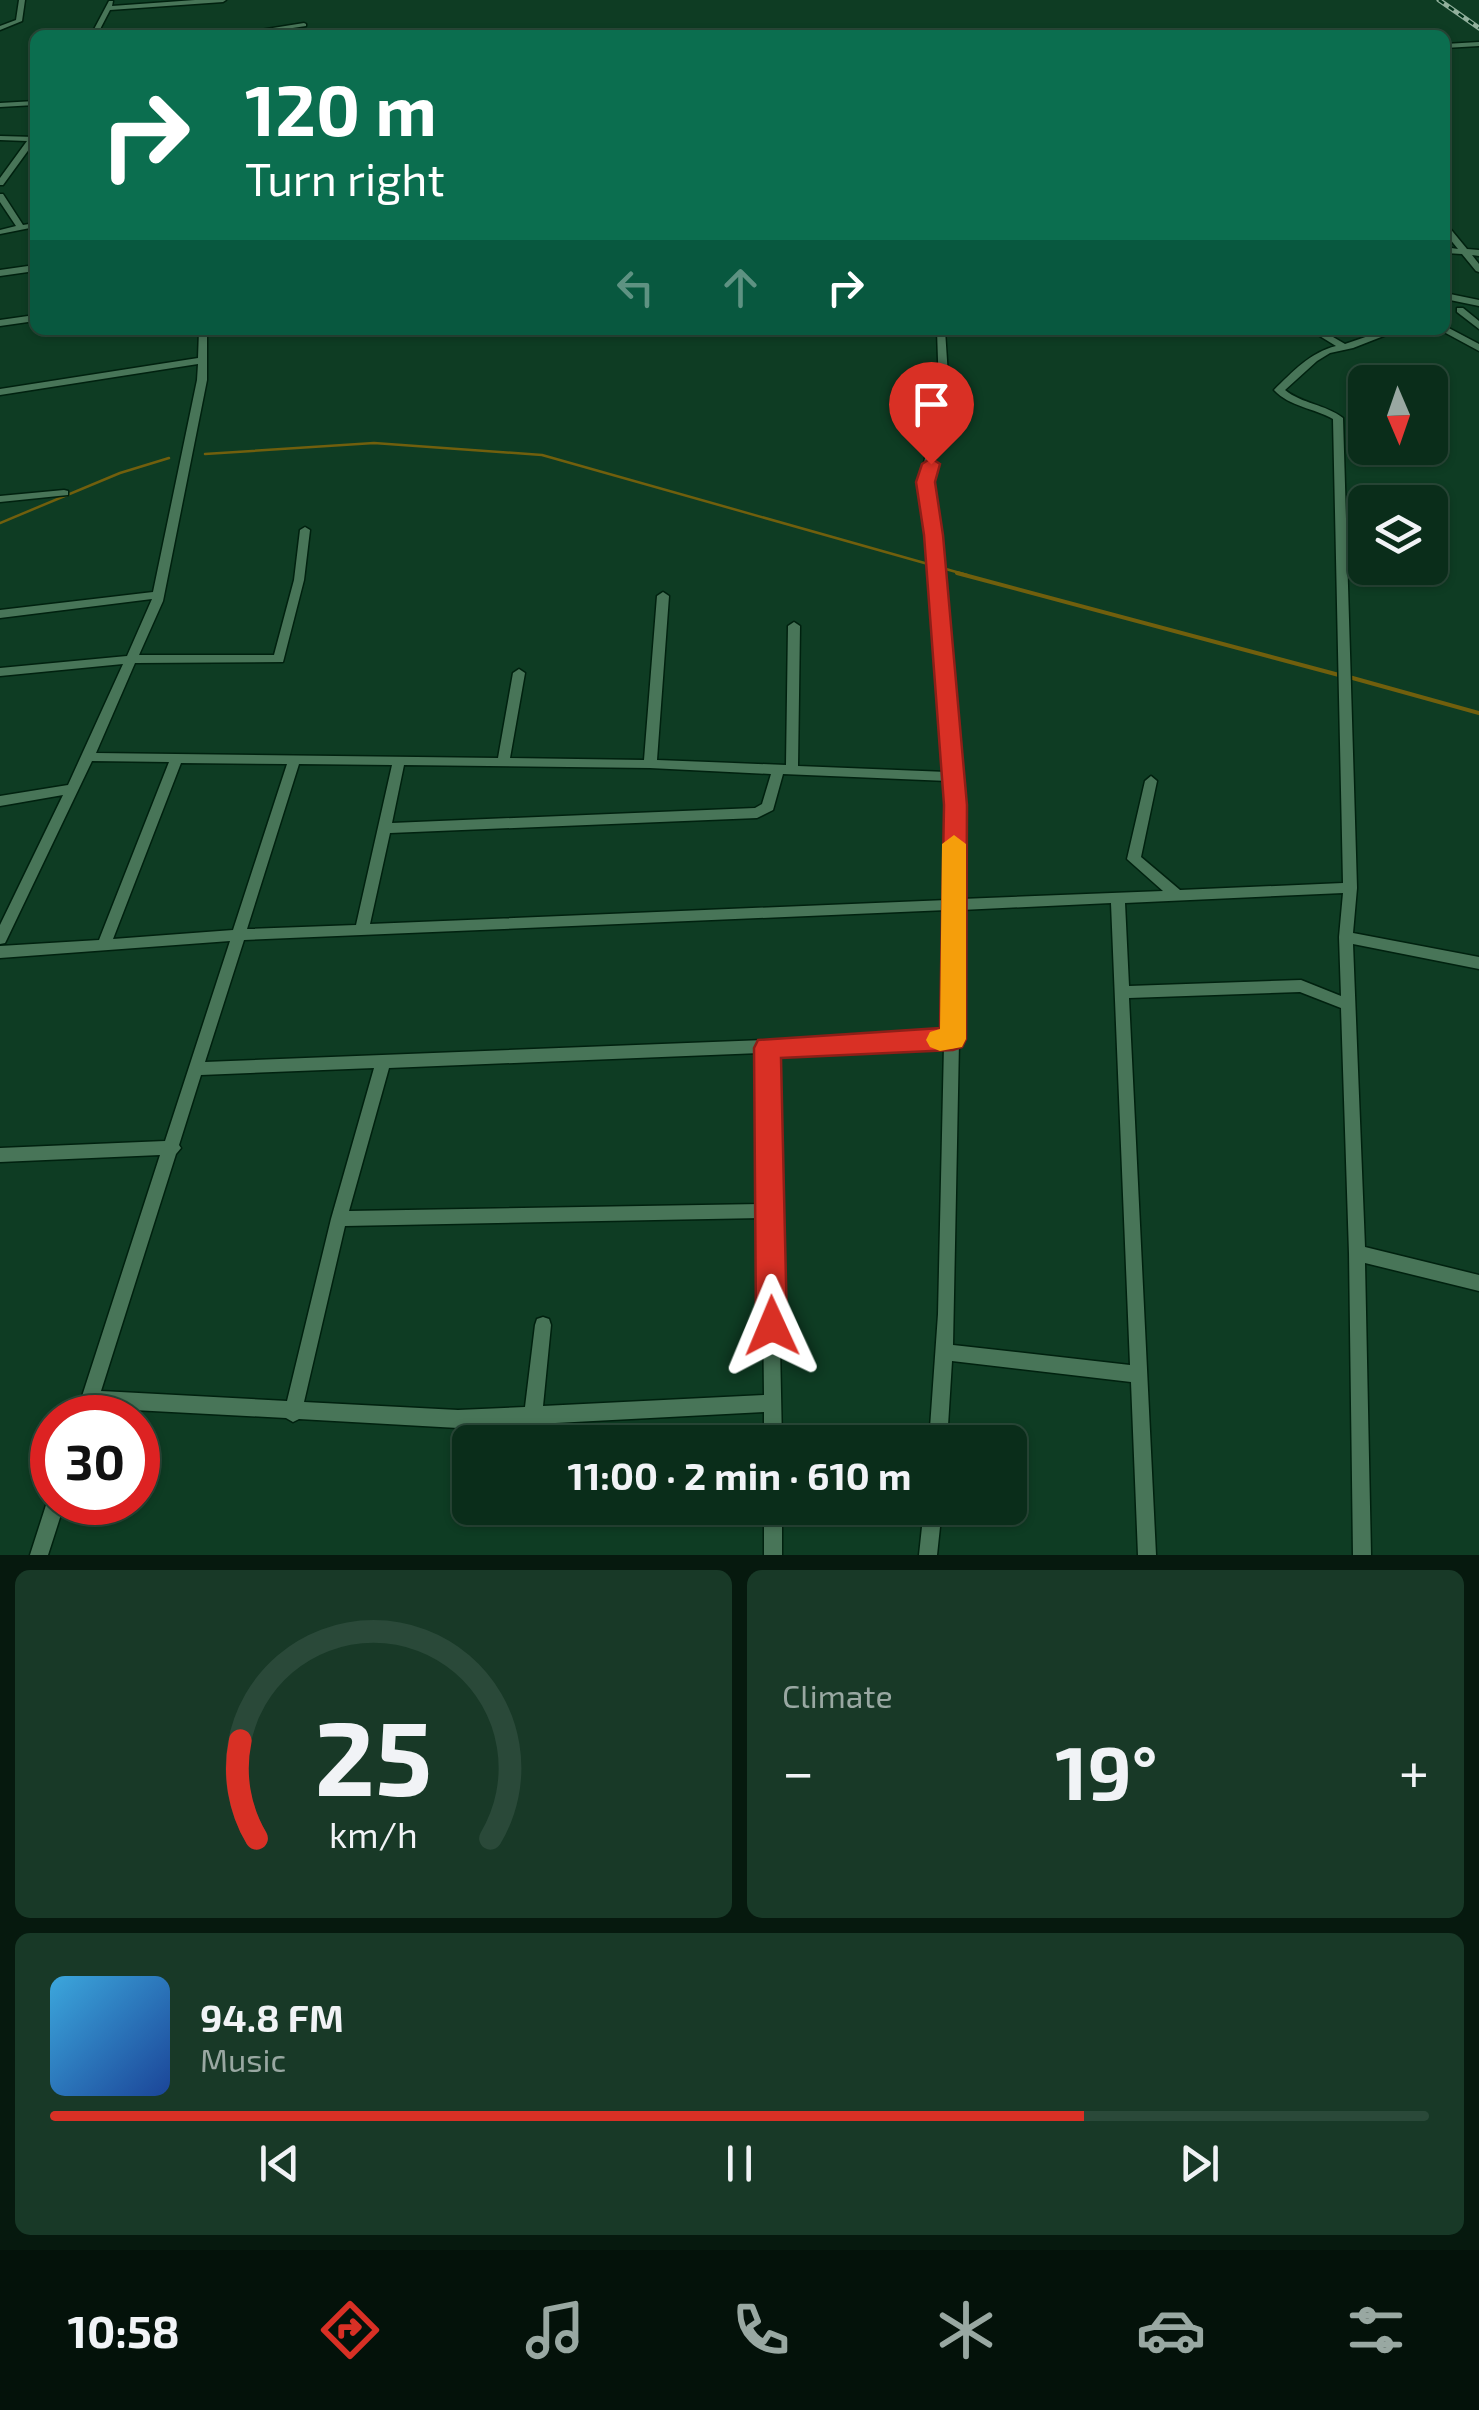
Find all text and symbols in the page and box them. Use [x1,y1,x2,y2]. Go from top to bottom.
text: 120 m [245,66,437,150]
icon: right [80,70,210,200]
text: Turn right [245,151,445,205]
icon: left [608,260,663,315]
icon: ahead [713,260,768,315]
icon: right [818,260,873,315]
pin [889,362,974,465]
north arrow [1348,365,1448,465]
map controls [1348,365,1448,585]
icon: arrive [904,377,959,432]
button: layers [1348,485,1448,585]
position arrow [720,1274,824,1378]
speed limit sign: 30 [30,1395,160,1525]
text: 11:00 · 2 min · 610 m [567,1452,912,1498]
text: Climate [782,1676,893,1714]
text: 25 [315,1692,432,1817]
text: 19° [1055,1725,1158,1815]
text: − [782,1737,814,1803]
text: + [1399,1737,1429,1803]
text: km/h [329,1812,418,1855]
text: 94.8 FM [200,1994,344,2040]
text: Music [200,2040,286,2078]
icon: previous [252,2136,307,2191]
icon: pause [712,2136,767,2191]
icon: next [1172,2136,1227,2191]
icon: directions [315,2295,385,2365]
icon: music [520,2295,590,2365]
icon: phone [726,2295,796,2365]
icon: climate [931,2295,1001,2365]
icon: car [1136,2295,1206,2365]
icon: filters [1341,2295,1411,2365]
text: 10:58 [68,2303,180,2357]

